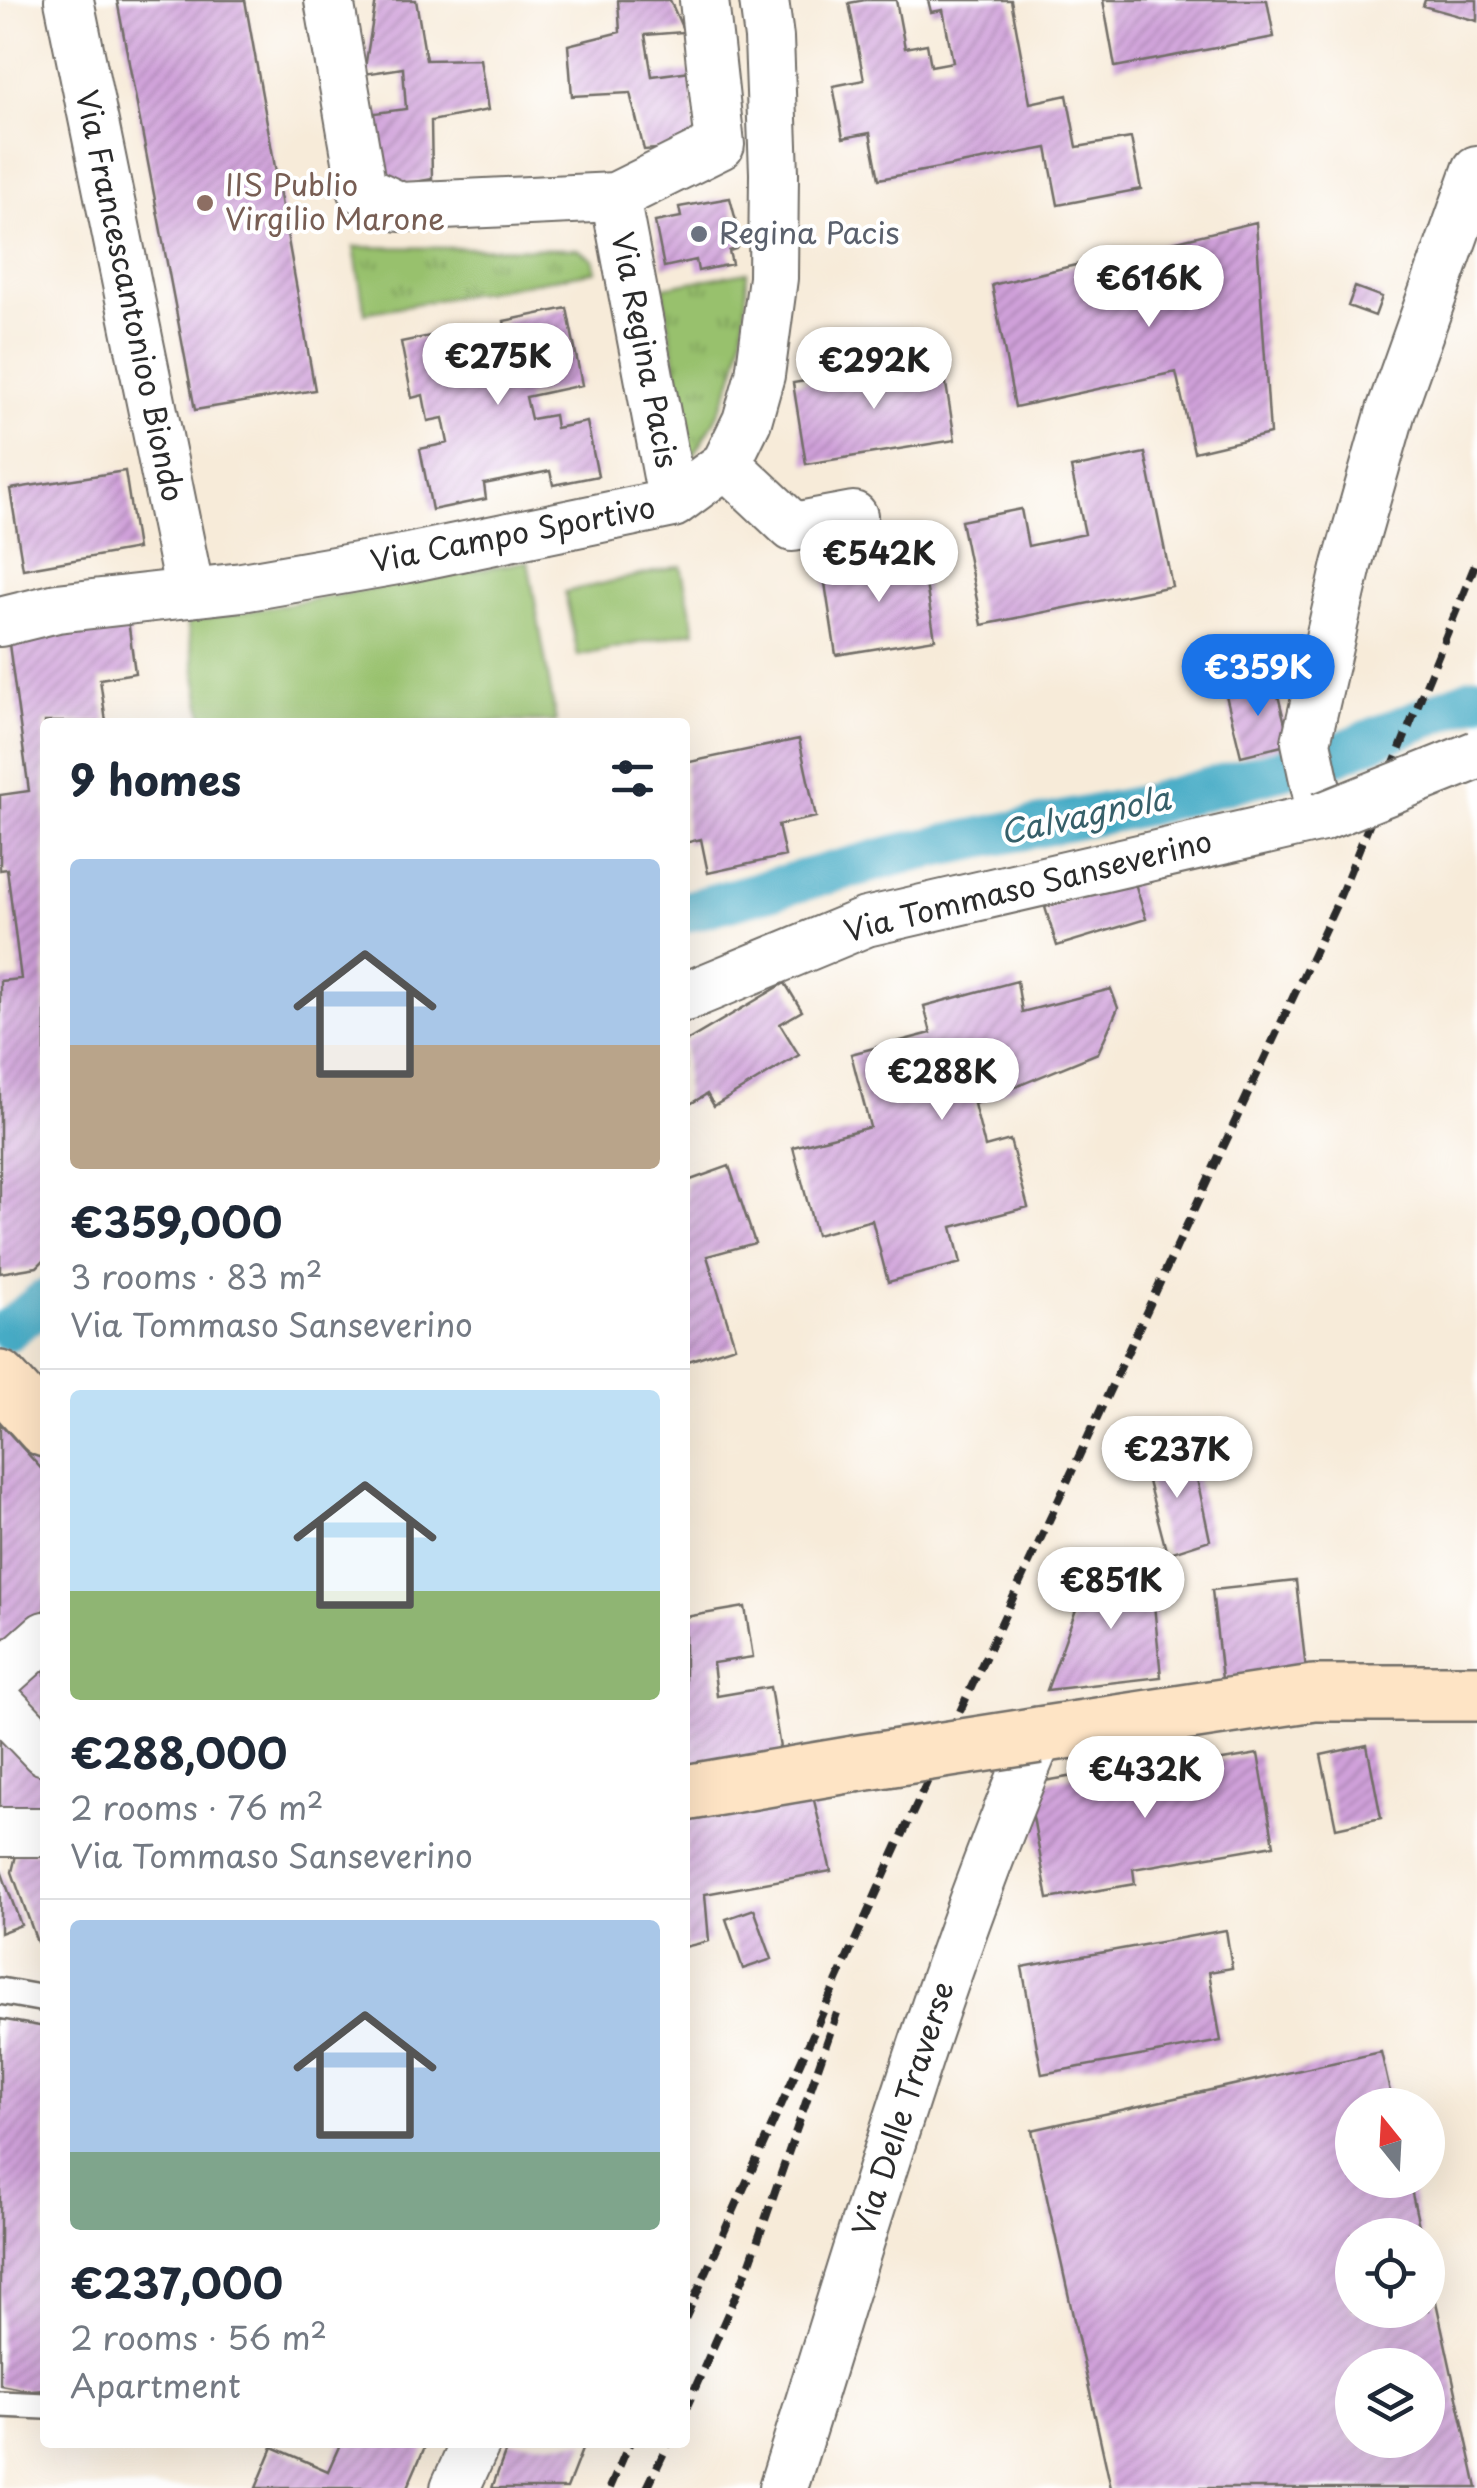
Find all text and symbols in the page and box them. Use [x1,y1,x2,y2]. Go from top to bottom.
street label: Via Francescantonioo Biondo [66,85,197,505]
place label: IIS Publio Virgilio Marone [225,161,445,240]
marker: IIS Publio Virgilio Marone [194,192,216,214]
place label: Regina Pacis [719,209,899,254]
marker: Regina Pacis [688,223,710,245]
street label: Via Regina Pacis [602,228,691,471]
pin: €616K [1079,245,1219,330]
text: €616K [1096,253,1202,301]
pin: €275K [428,323,568,408]
pin: €292K [804,327,944,412]
text: €275K [444,331,552,379]
text: €292K [818,335,930,383]
street label: Via Campo Sportivo [366,483,659,582]
pin: €542K [809,520,949,605]
text: €542K [822,528,936,576]
pin: €359K [1188,634,1328,719]
text: €359K [1204,642,1312,690]
text: 9 homes [70,747,241,810]
icon: filters [605,751,660,806]
water label: Calvagnola [995,772,1175,856]
street label: Via Tommaso Sanseverino [839,817,1216,952]
icon: home [275,924,455,1104]
pin: €288K [872,1038,1012,1123]
text: €288K [887,1046,997,1094]
text: €359,000 [70,1189,282,1252]
text: 3 rooms · 83 m² [70,1252,323,1300]
text: Via Tommaso Sanseverino [70,1300,473,1348]
pin: €237K [1107,1416,1247,1501]
text: €237K [1124,1424,1230,1472]
icon: home [275,1455,455,1635]
pin: €851K [1041,1547,1181,1632]
text: €851K [1060,1555,1162,1603]
text: €288,000 [70,1720,287,1783]
pin: €432K [1075,1736,1215,1821]
text: €432K [1088,1744,1202,1792]
text: 2 rooms · 76 m² [70,1783,324,1831]
text: Via Tommaso Sanseverino [70,1831,473,1879]
street label: Via Delle Traverse [839,1975,964,2241]
icon: home [275,1985,455,2165]
north arrow [1335,2088,1445,2198]
map controls [1335,2088,1445,2458]
button: locate [1335,2218,1445,2328]
text: €237,000 [70,2250,283,2313]
text: 2 rooms · 56 m² [70,2313,327,2361]
button: layers [1335,2348,1445,2458]
text: Apartment [70,2361,241,2409]

